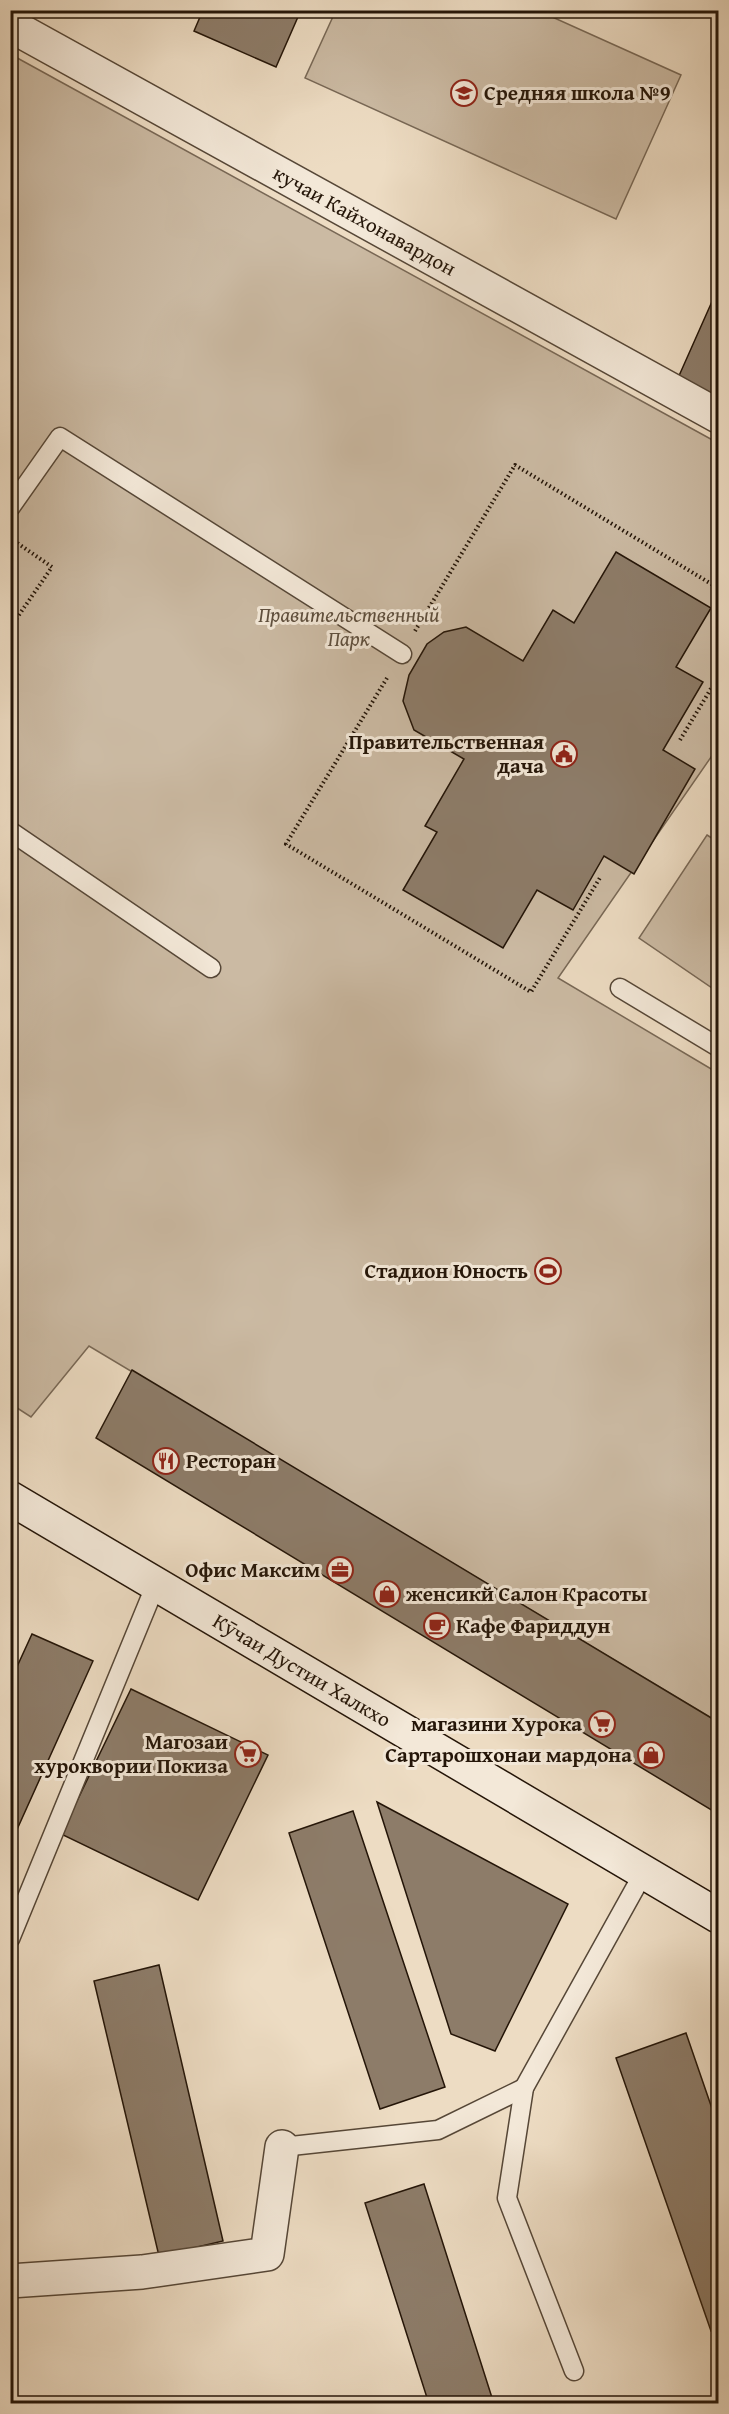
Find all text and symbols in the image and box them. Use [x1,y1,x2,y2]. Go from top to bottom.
place label: Средняя школа №9 [484,77,671,108]
school or university icon: Средняя школа №9 [449,78,479,108]
street label: кучаи Кайхонавардон [268,157,462,283]
park label: Правительственный Парк [258,599,440,654]
place label: Правительственная дача [348,726,544,781]
public building icon: Правительственная дача [549,739,579,769]
place label: Стадион Юность [364,1255,528,1286]
sports icon: Стадион Юность [533,1256,563,1286]
place label: Ресторан [186,1445,276,1476]
restaurant icon: Ресторан [151,1446,181,1476]
place label: Офис Максим [185,1554,320,1585]
office icon: Офис Максим [325,1555,355,1585]
place label: женсикй Салон Красоты [406,1578,647,1609]
shop icon: женсикй Салон Красоты [372,1579,402,1609]
street label: Кӯчаи Дустии Халкхо [207,1605,397,1735]
place label: Кафе Фариддун [456,1610,611,1641]
cafe icon: Кафе Фариддун [422,1611,452,1641]
place label: магазини Хурока [411,1708,582,1739]
supermarket icon: магазини Хурока [587,1709,617,1739]
place label: Магозаи хуроквории Покиза [34,1726,228,1781]
supermarket icon: Магозаи хуроквории Покиза [233,1739,263,1769]
place label: Сартарошхонаи мардона [385,1739,632,1770]
shop icon: Сартарошхонаи мардона [636,1740,666,1770]

